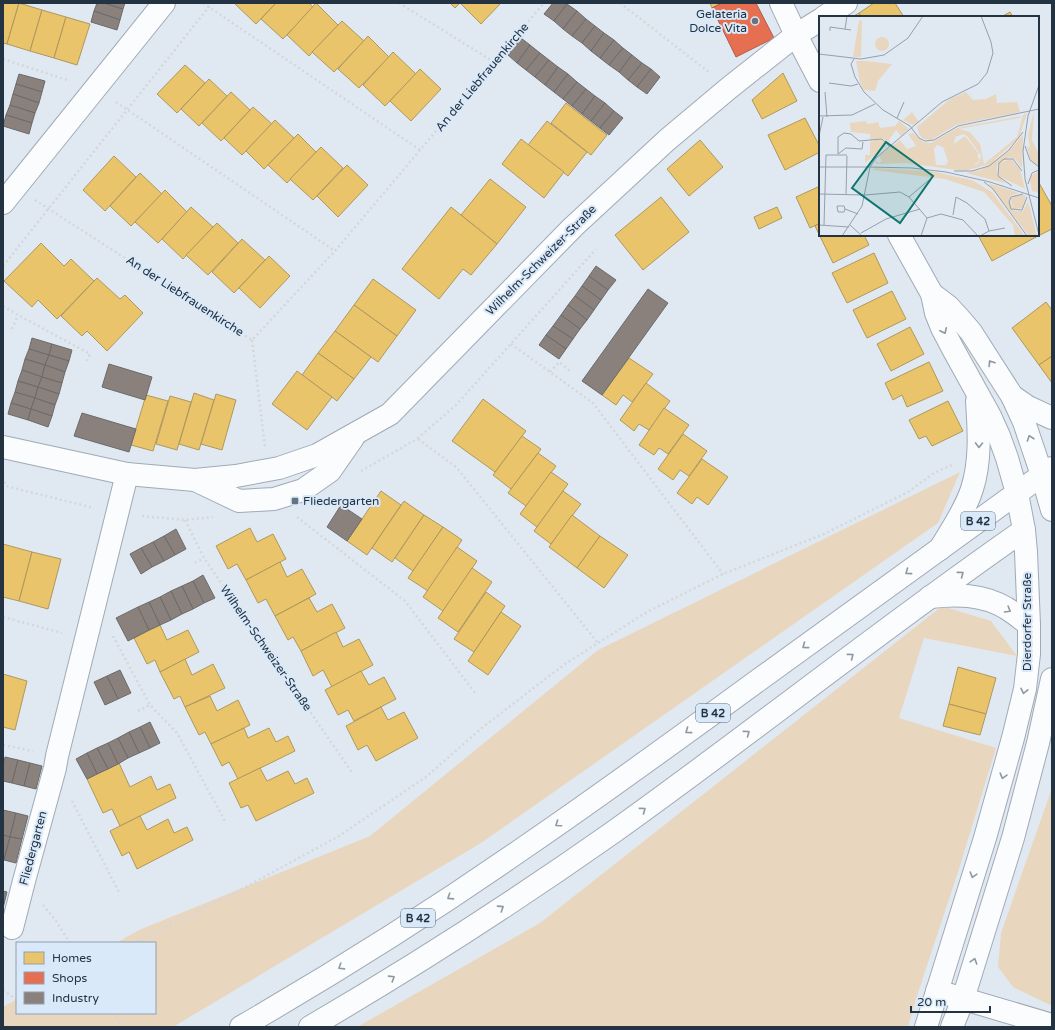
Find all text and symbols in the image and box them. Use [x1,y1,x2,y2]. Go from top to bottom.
place label: Gelateria Dolce Vita [689,7,747,35]
marker: Gelateria Dolce Vita [750,16,760,26]
inset map [819,16,1039,236]
street label: An der Liebfrauenkirche [433,20,532,134]
street label: Wilhelm-Schweizer-Straße [483,202,599,318]
street label: An der Liebfrauenkirche [124,253,247,339]
one-way arrow [939,326,947,334]
one-way arrow [988,360,995,367]
one-way arrow [1026,434,1034,441]
one-way arrow [974,442,983,448]
place label: Fliedergarten [303,494,379,508]
marker: Fliedergarten [290,496,300,506]
road number: B 42 [961,512,995,530]
one-way arrow [905,567,912,575]
one-way arrow [956,572,963,579]
street label: Dierdorfer Straße [1020,573,1034,671]
street label: Wilhelm-Schweizer-Straße [217,582,315,714]
one-way arrow [1004,605,1011,612]
one-way arrow [802,641,809,649]
one-way arrow [847,653,854,661]
one-way arrow [1021,688,1029,694]
road number: B 42 [696,704,730,722]
one-way arrow [686,726,693,733]
one-way arrow [743,731,750,738]
one-way arrow [999,772,1008,779]
one-way arrow [638,808,645,815]
street label: Fliedergarten [16,809,50,887]
one-way arrow [555,819,562,827]
one-way arrow [969,872,978,879]
one-way arrow [448,893,455,900]
one-way arrow [497,906,504,913]
road number: B 42 [401,909,435,927]
legend [16,942,156,1014]
text: Homes [52,951,92,965]
one-way arrow [970,958,978,965]
one-way arrow [338,962,345,970]
text: Shops [52,971,87,985]
one-way arrow [387,976,394,983]
scale bar [911,988,990,1014]
text: Industry [52,991,99,1005]
text: 20 m [917,995,946,1009]

